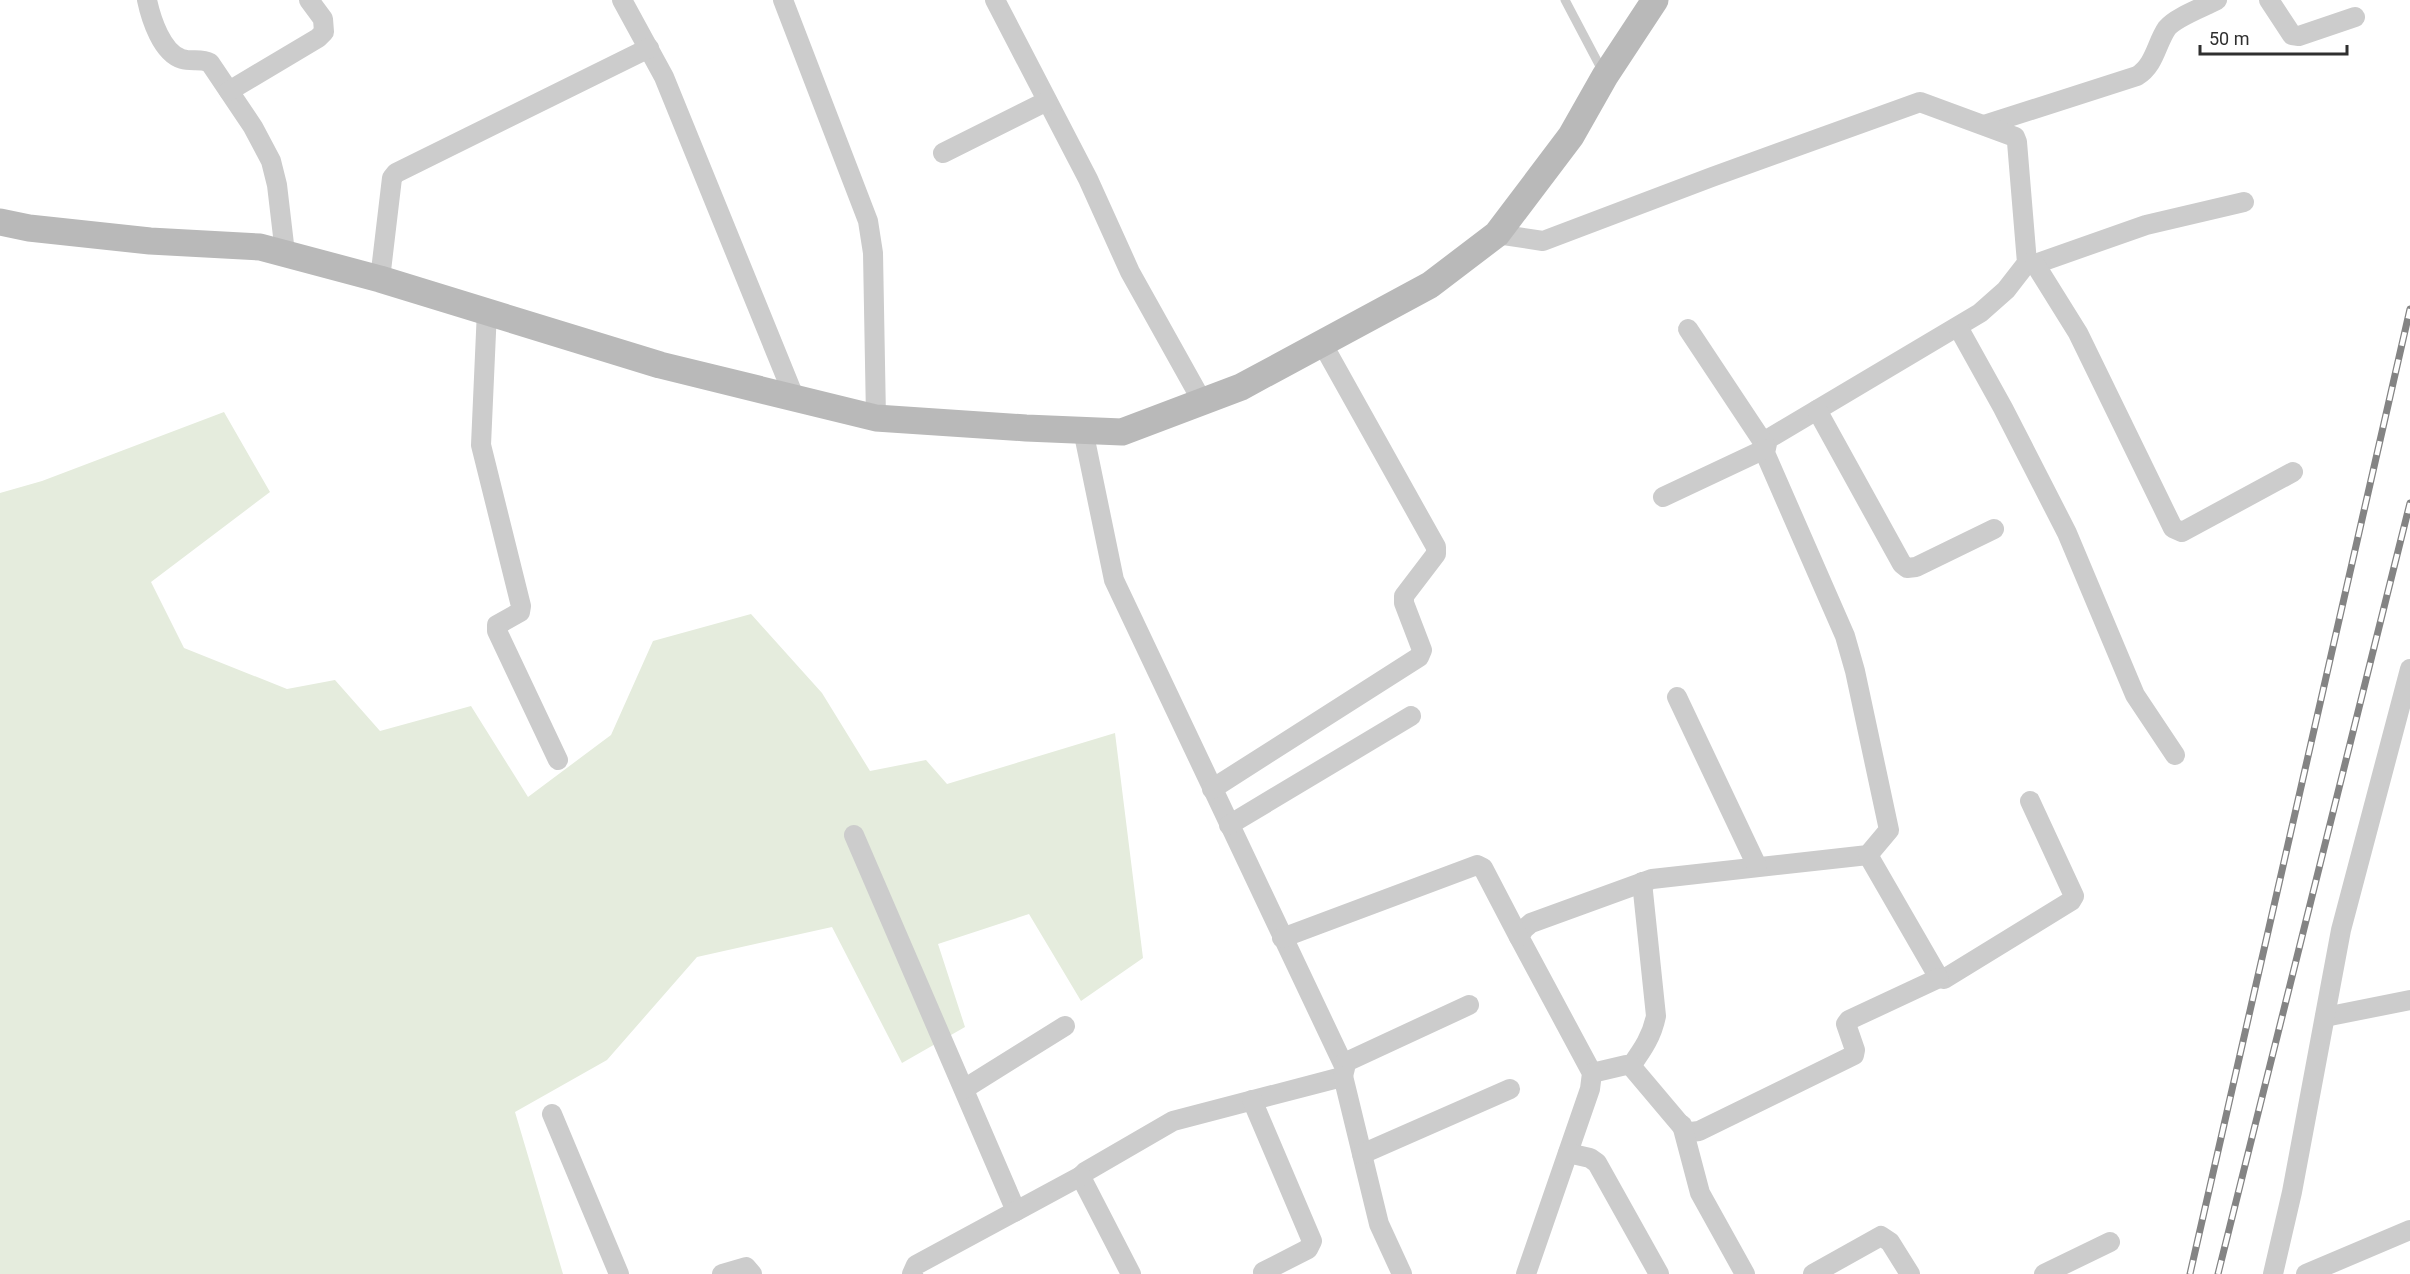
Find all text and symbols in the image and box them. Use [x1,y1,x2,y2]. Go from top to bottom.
scale bar [2200,18,2347,56]
text: 50 m [2209,28,2249,49]

